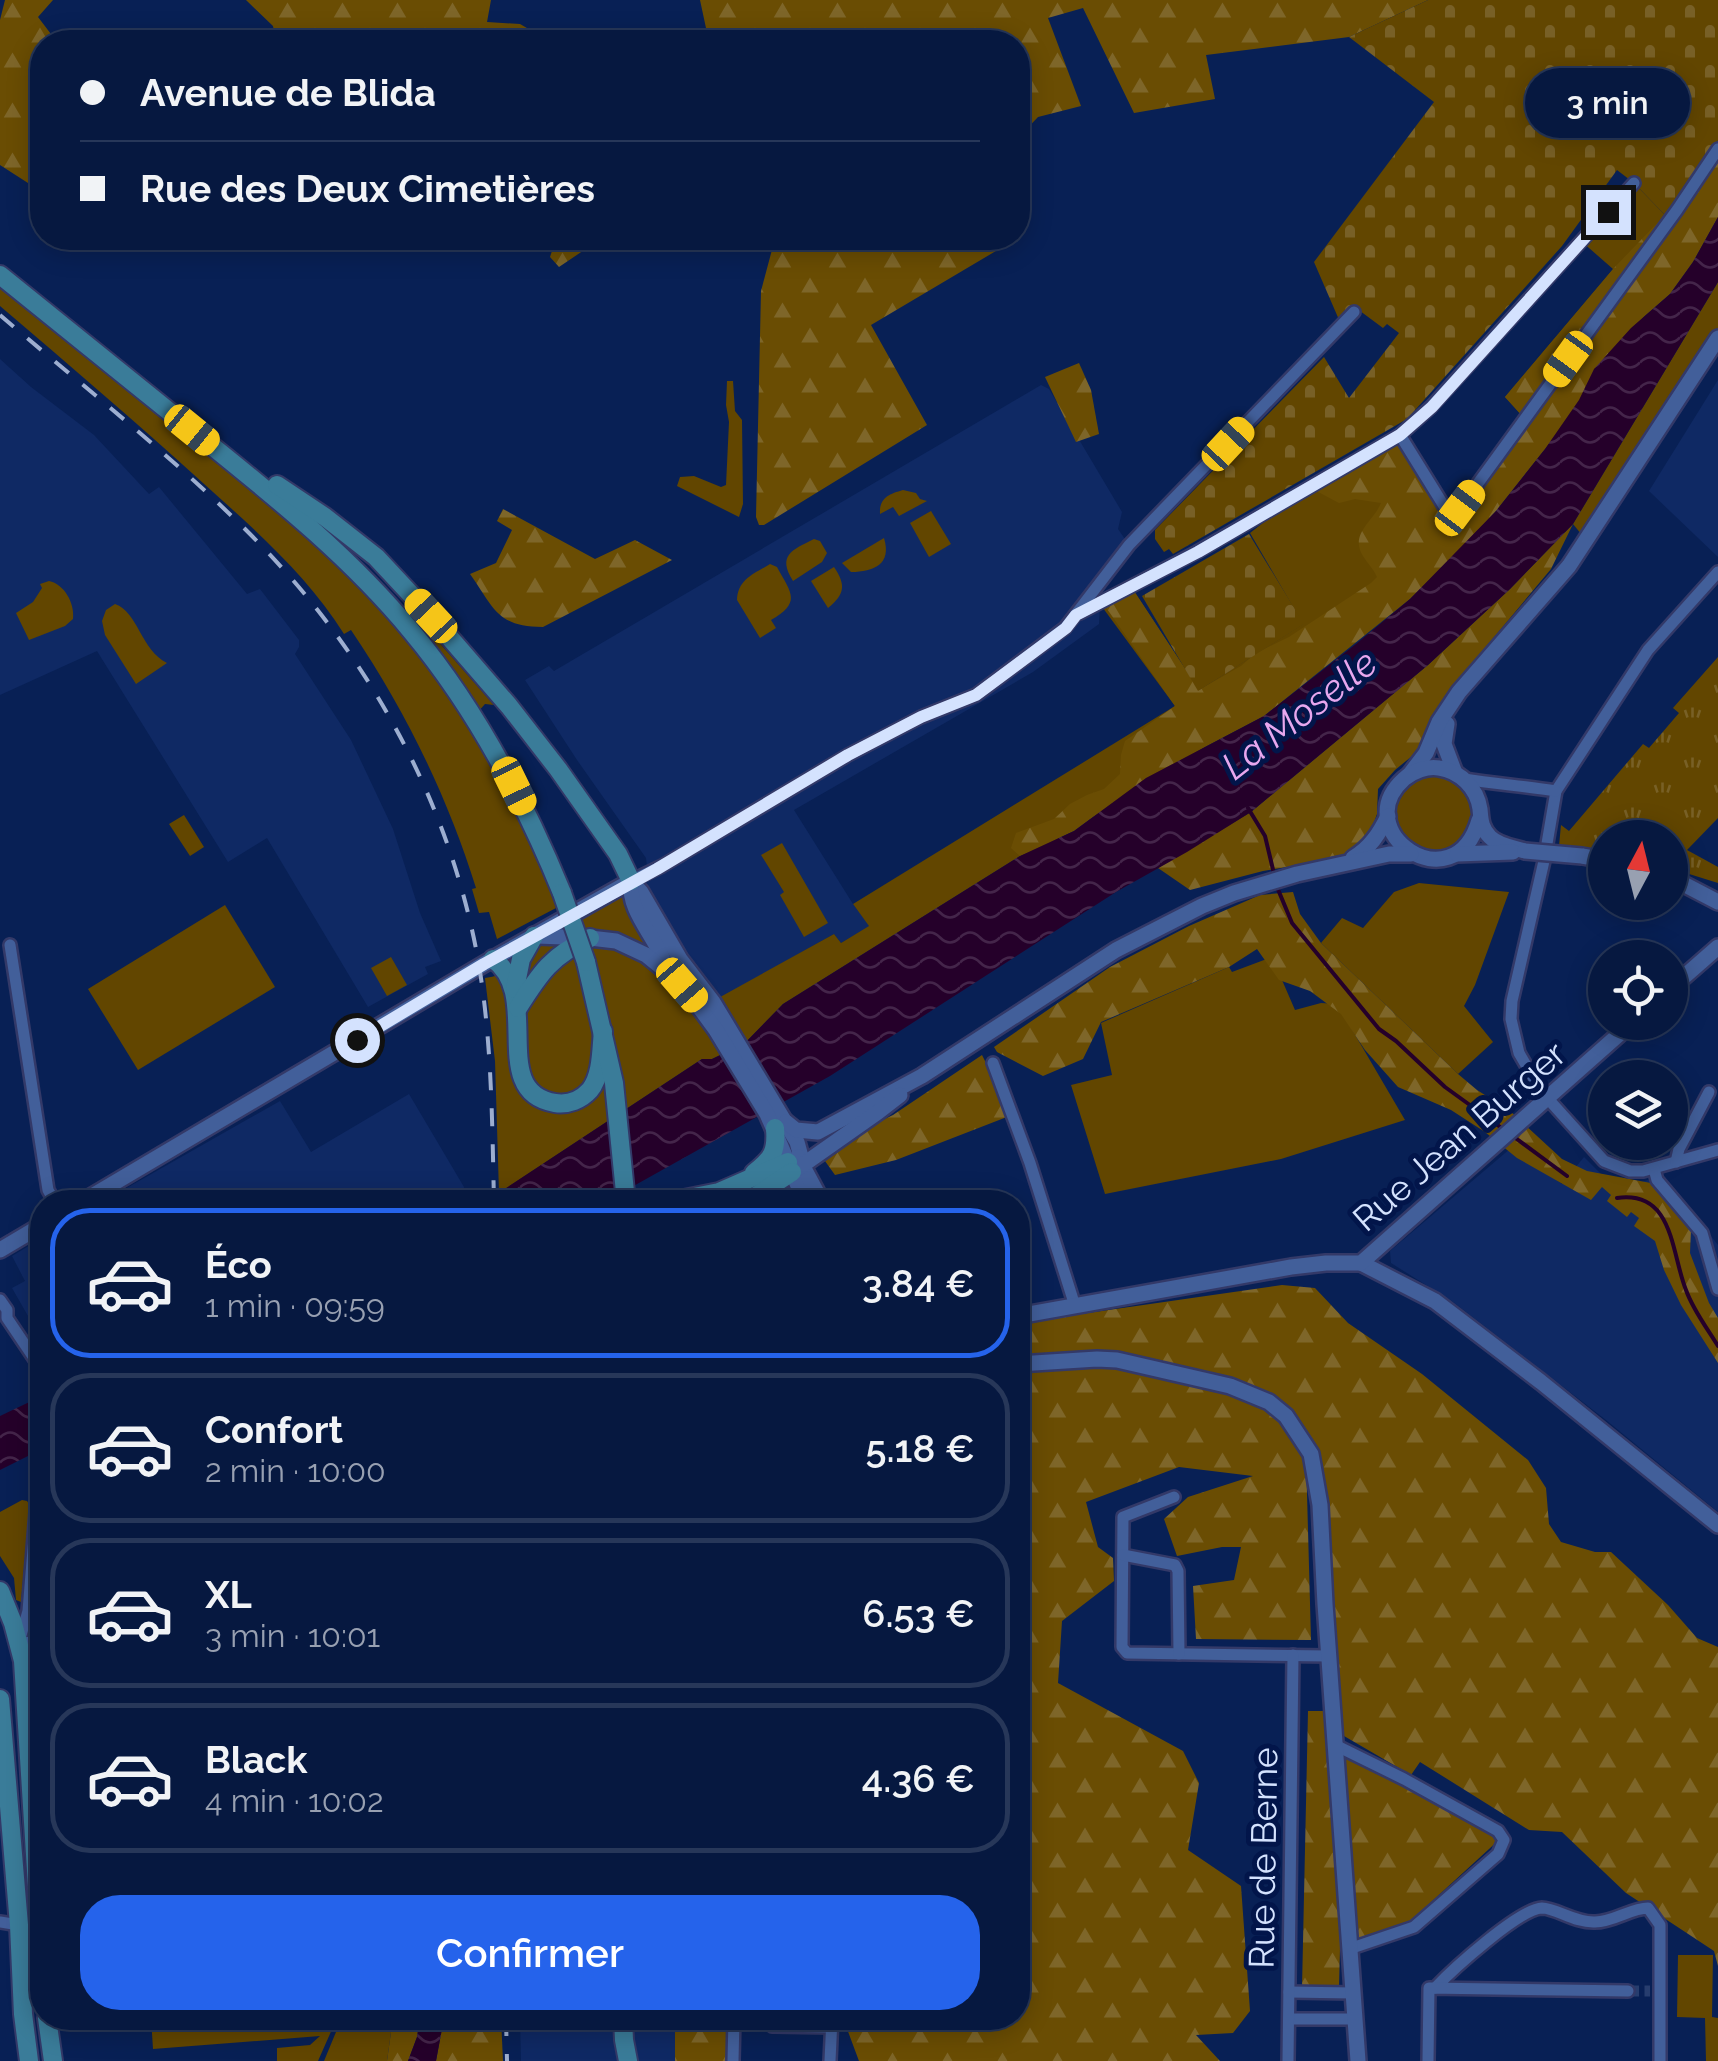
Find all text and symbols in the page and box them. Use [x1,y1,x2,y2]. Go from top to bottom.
callout: 3 min [1526,67,1690,137]
text: Avenue de Blida [140,70,436,115]
text: 3 min [1567,84,1648,121]
text: Rue des Deux Cimetières [140,166,595,211]
route end [1586,190,1631,235]
car [1538,326,1598,392]
car [159,399,225,461]
car [1197,412,1259,476]
car [1430,475,1490,541]
car [400,584,462,648]
water label: La Moselle [1213,640,1385,788]
car [487,752,541,820]
north arrow [1588,820,1688,920]
map controls [1588,820,1688,1160]
button: locate [1588,940,1688,1040]
car [651,953,713,1017]
route start [335,1018,380,1063]
street label: Rue Jean Burger [1345,1033,1573,1239]
button: layers [1588,1060,1688,1160]
icon: car [85,1238,175,1328]
text: Éco [205,1242,272,1287]
text: 3.84 € [862,1261,975,1306]
text: 1 min · 09:59 [205,1287,385,1324]
icon: car [85,1403,175,1493]
text: Confort [205,1407,343,1452]
text: 5.18 € [866,1426,975,1471]
text: 2 min · 10:00 [205,1452,386,1489]
icon: car [85,1568,175,1658]
text: XL [205,1572,252,1617]
text: 6.53 € [862,1591,975,1636]
text: 3 min · 10:01 [205,1617,380,1654]
icon: car [85,1733,175,1823]
text: Black [205,1737,307,1782]
street label: Rue de Berne [1241,1747,1285,1969]
text: 4.36 € [862,1756,975,1801]
text: 4 min · 10:02 [205,1782,384,1819]
button: Confirmer [80,1895,980,2010]

